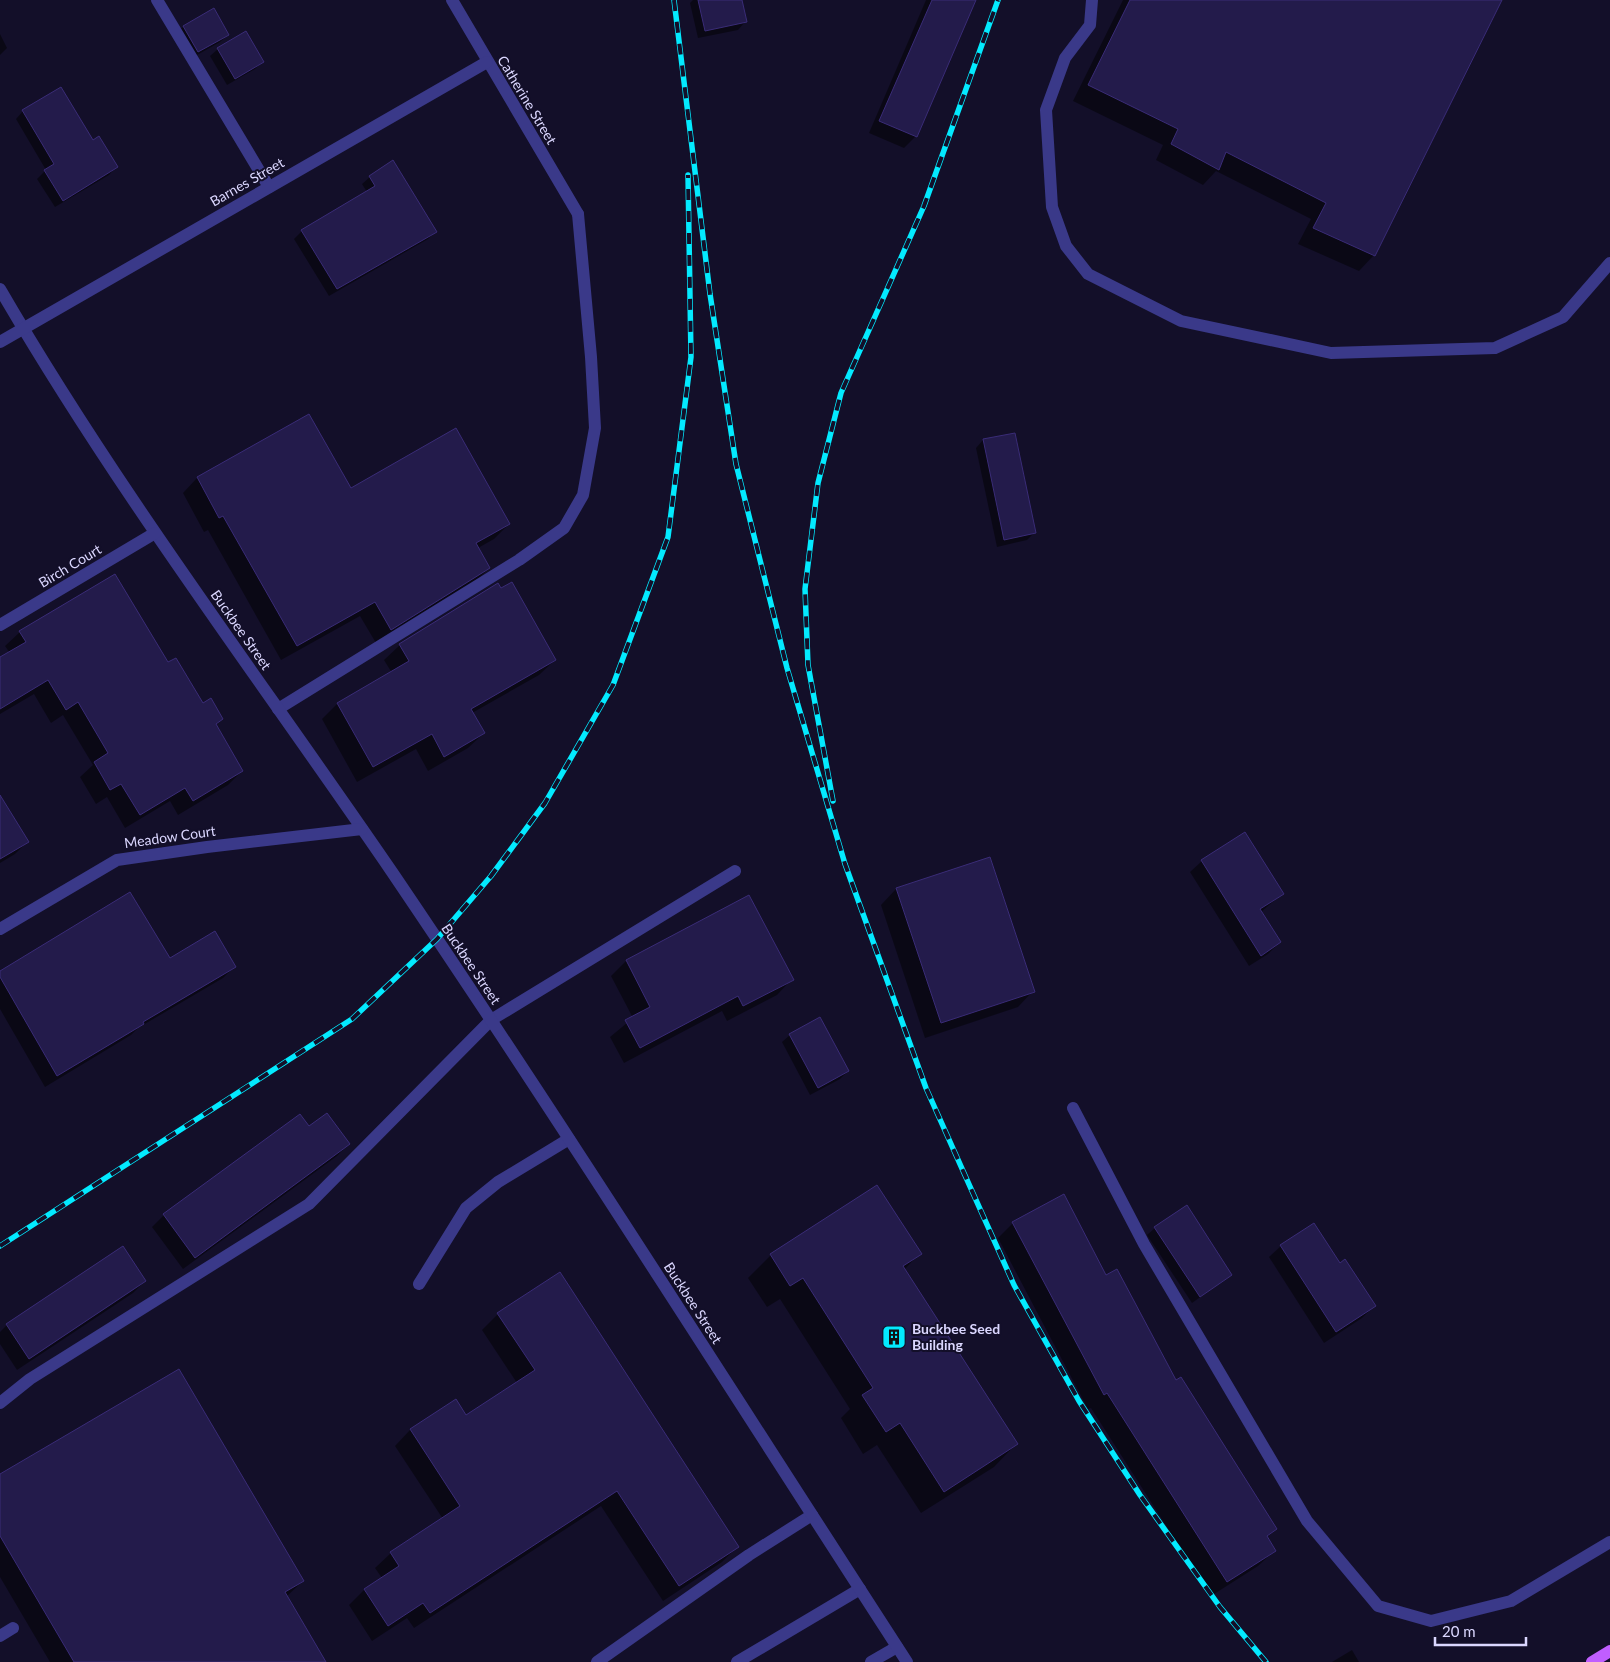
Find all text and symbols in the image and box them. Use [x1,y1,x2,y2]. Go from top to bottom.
street label: Catherine Street [494,52,561,147]
street label: Barnes Street [207,154,287,210]
street label: Birch Court [35,540,104,591]
street label: Buckbee Street [208,587,275,673]
street label: Meadow Court [123,822,217,851]
street label: Buckbee Street [438,920,505,1007]
street label: Buckbee Street [661,1259,726,1347]
place label: Buckbee Seed Building [912,1320,1000,1353]
building icon: Buckbee Seed Building [881,1324,907,1350]
scale bar [1435,1614,1526,1646]
text: 20 m [1442,1622,1476,1640]

